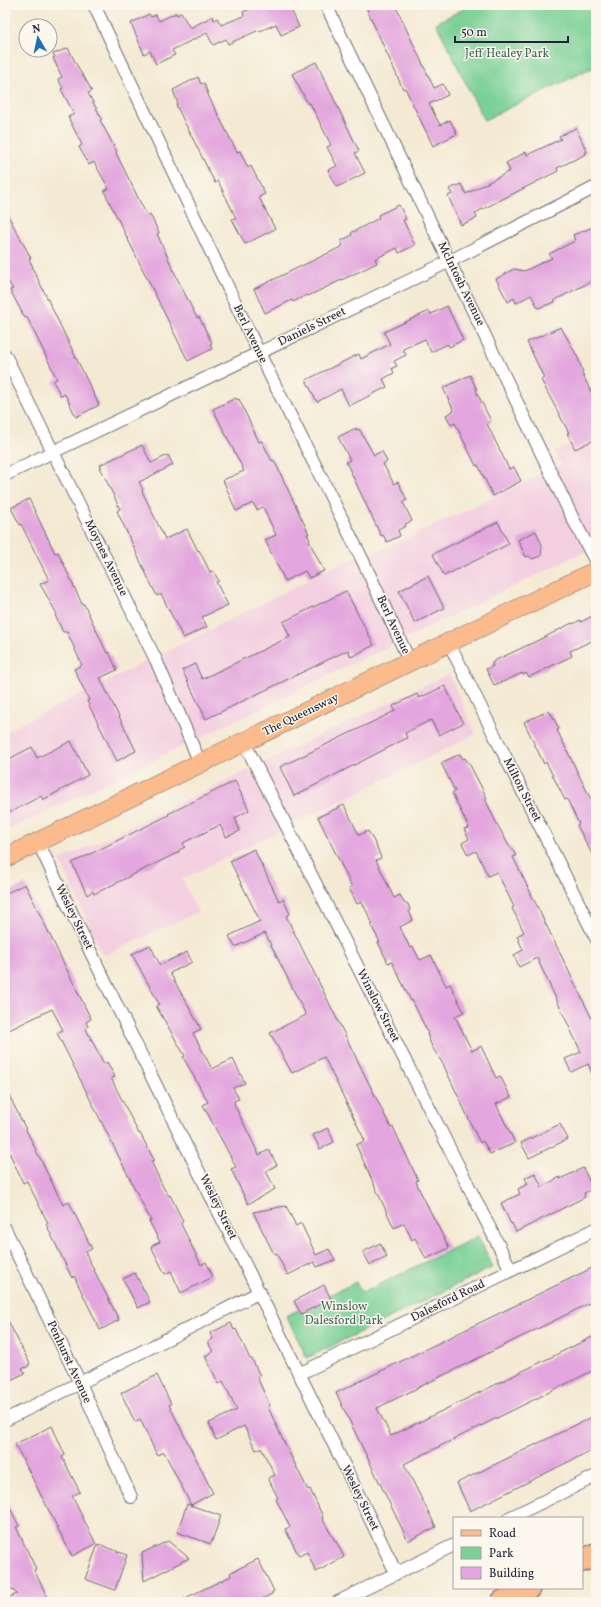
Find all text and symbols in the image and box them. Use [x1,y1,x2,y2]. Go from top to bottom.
north arrow [18,18,58,58]
scale bar [455,18,568,44]
text: N [32,22,42,38]
text: 50 m [461,25,487,41]
park label: Jeff Healey Park [465,46,550,62]
street label: McIntosh Avenue [434,239,489,329]
street label: Berl Avenue [229,302,271,366]
street label: Daniels Street [275,304,349,350]
street label: Moynes Avenue [81,517,132,599]
street label: Berl Avenue [372,593,414,657]
street label: The Queensway [260,690,342,740]
street label: Milton Street [499,755,545,825]
street label: Wesley Street [51,882,97,952]
street label: Winslow Street [353,967,403,1045]
street label: Wesley Street [195,1172,241,1242]
street label: Dalesford Road [408,1276,488,1326]
park label: Winslow Dalesford Park [305,1299,384,1329]
street label: Penhurst Avenue [43,1318,95,1406]
street label: Wesley Street [337,1463,383,1533]
legend [453,1517,583,1589]
text: Road [489,1526,516,1542]
text: Park [489,1546,514,1562]
text: Building [489,1566,534,1582]

